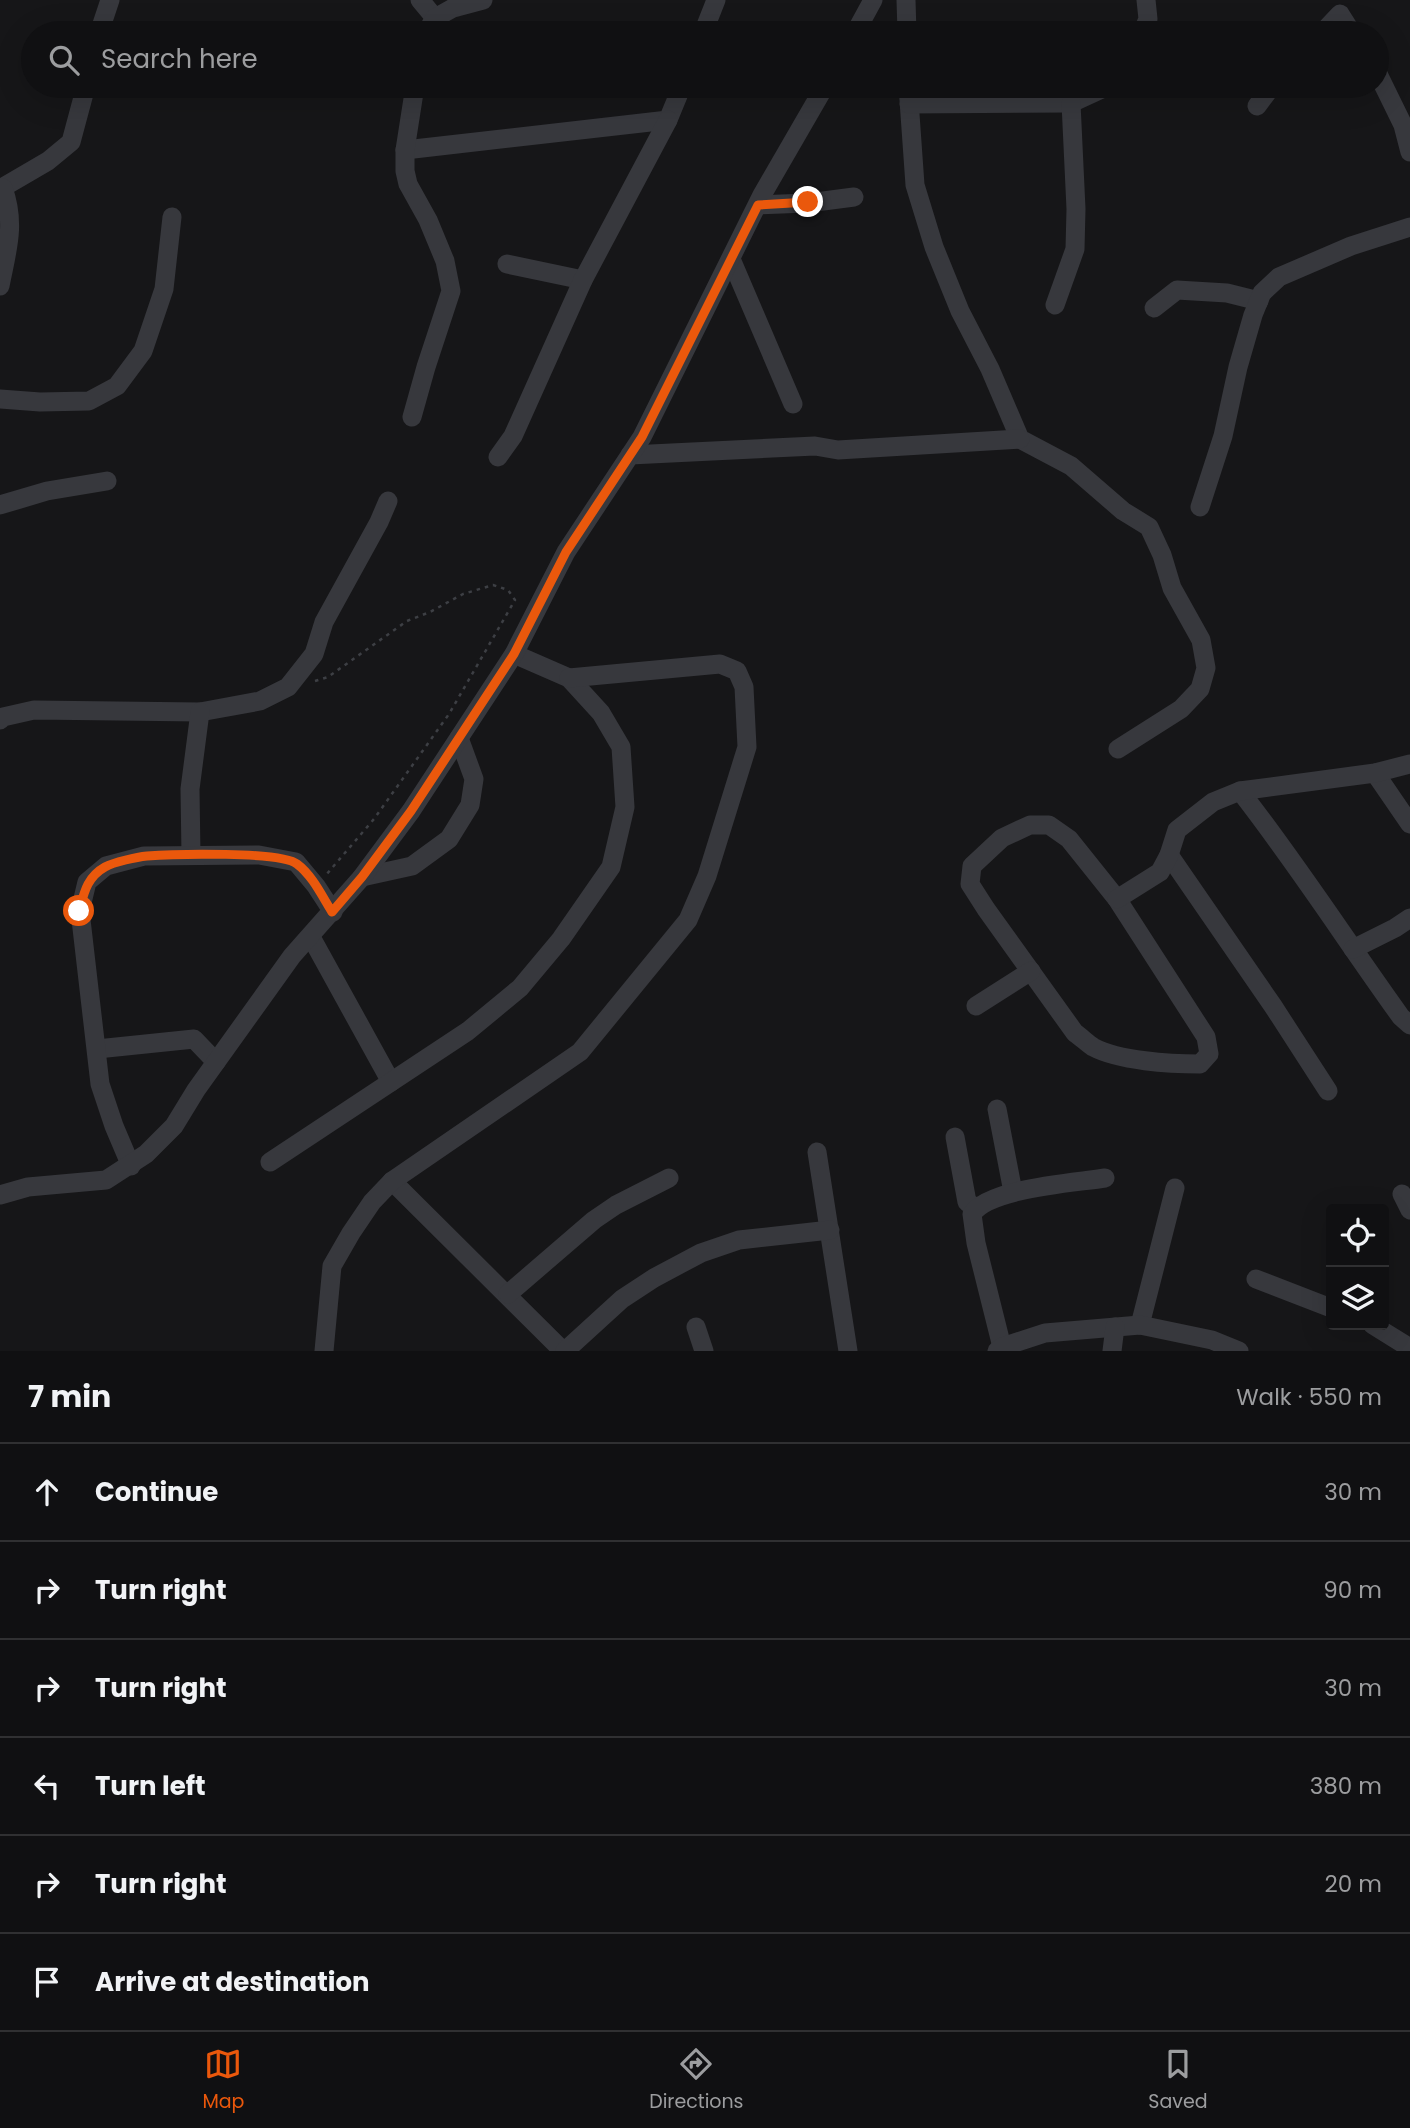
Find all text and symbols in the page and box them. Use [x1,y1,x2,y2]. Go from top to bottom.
search box [21,21,1389,98]
icon: search [45,41,83,79]
text: Search here [101,41,258,77]
route end [792,186,823,217]
route start [63,895,94,926]
map controls [1326,1204,1389,1330]
button: locate [1326,1204,1389,1267]
button: layers [1326,1267,1389,1330]
text: 7 min [28,1375,111,1418]
text: Walk · 550 m [1236,1381,1382,1413]
icon: ahead [28,1473,66,1511]
text: Continue [95,1474,218,1510]
text: 30 m [1324,1476,1382,1508]
icon: right [28,1571,66,1609]
text: Turn right [95,1572,227,1608]
text: 90 m [1323,1574,1382,1606]
icon: right [28,1669,66,1707]
text: Turn right [95,1670,227,1706]
text: 30 m [1324,1672,1382,1704]
icon: left [28,1767,66,1805]
text: Turn left [95,1768,206,1804]
text: 380 m [1310,1770,1382,1802]
icon: right [28,1865,66,1903]
text: Turn right [95,1866,227,1902]
text: 20 m [1324,1868,1382,1900]
icon: arrive [28,1963,66,2001]
text: Arrive at destination [95,1964,370,2000]
tab: Map [202,2045,244,2116]
tab: Directions [649,2045,744,2116]
tab: Saved [1148,2045,1208,2116]

